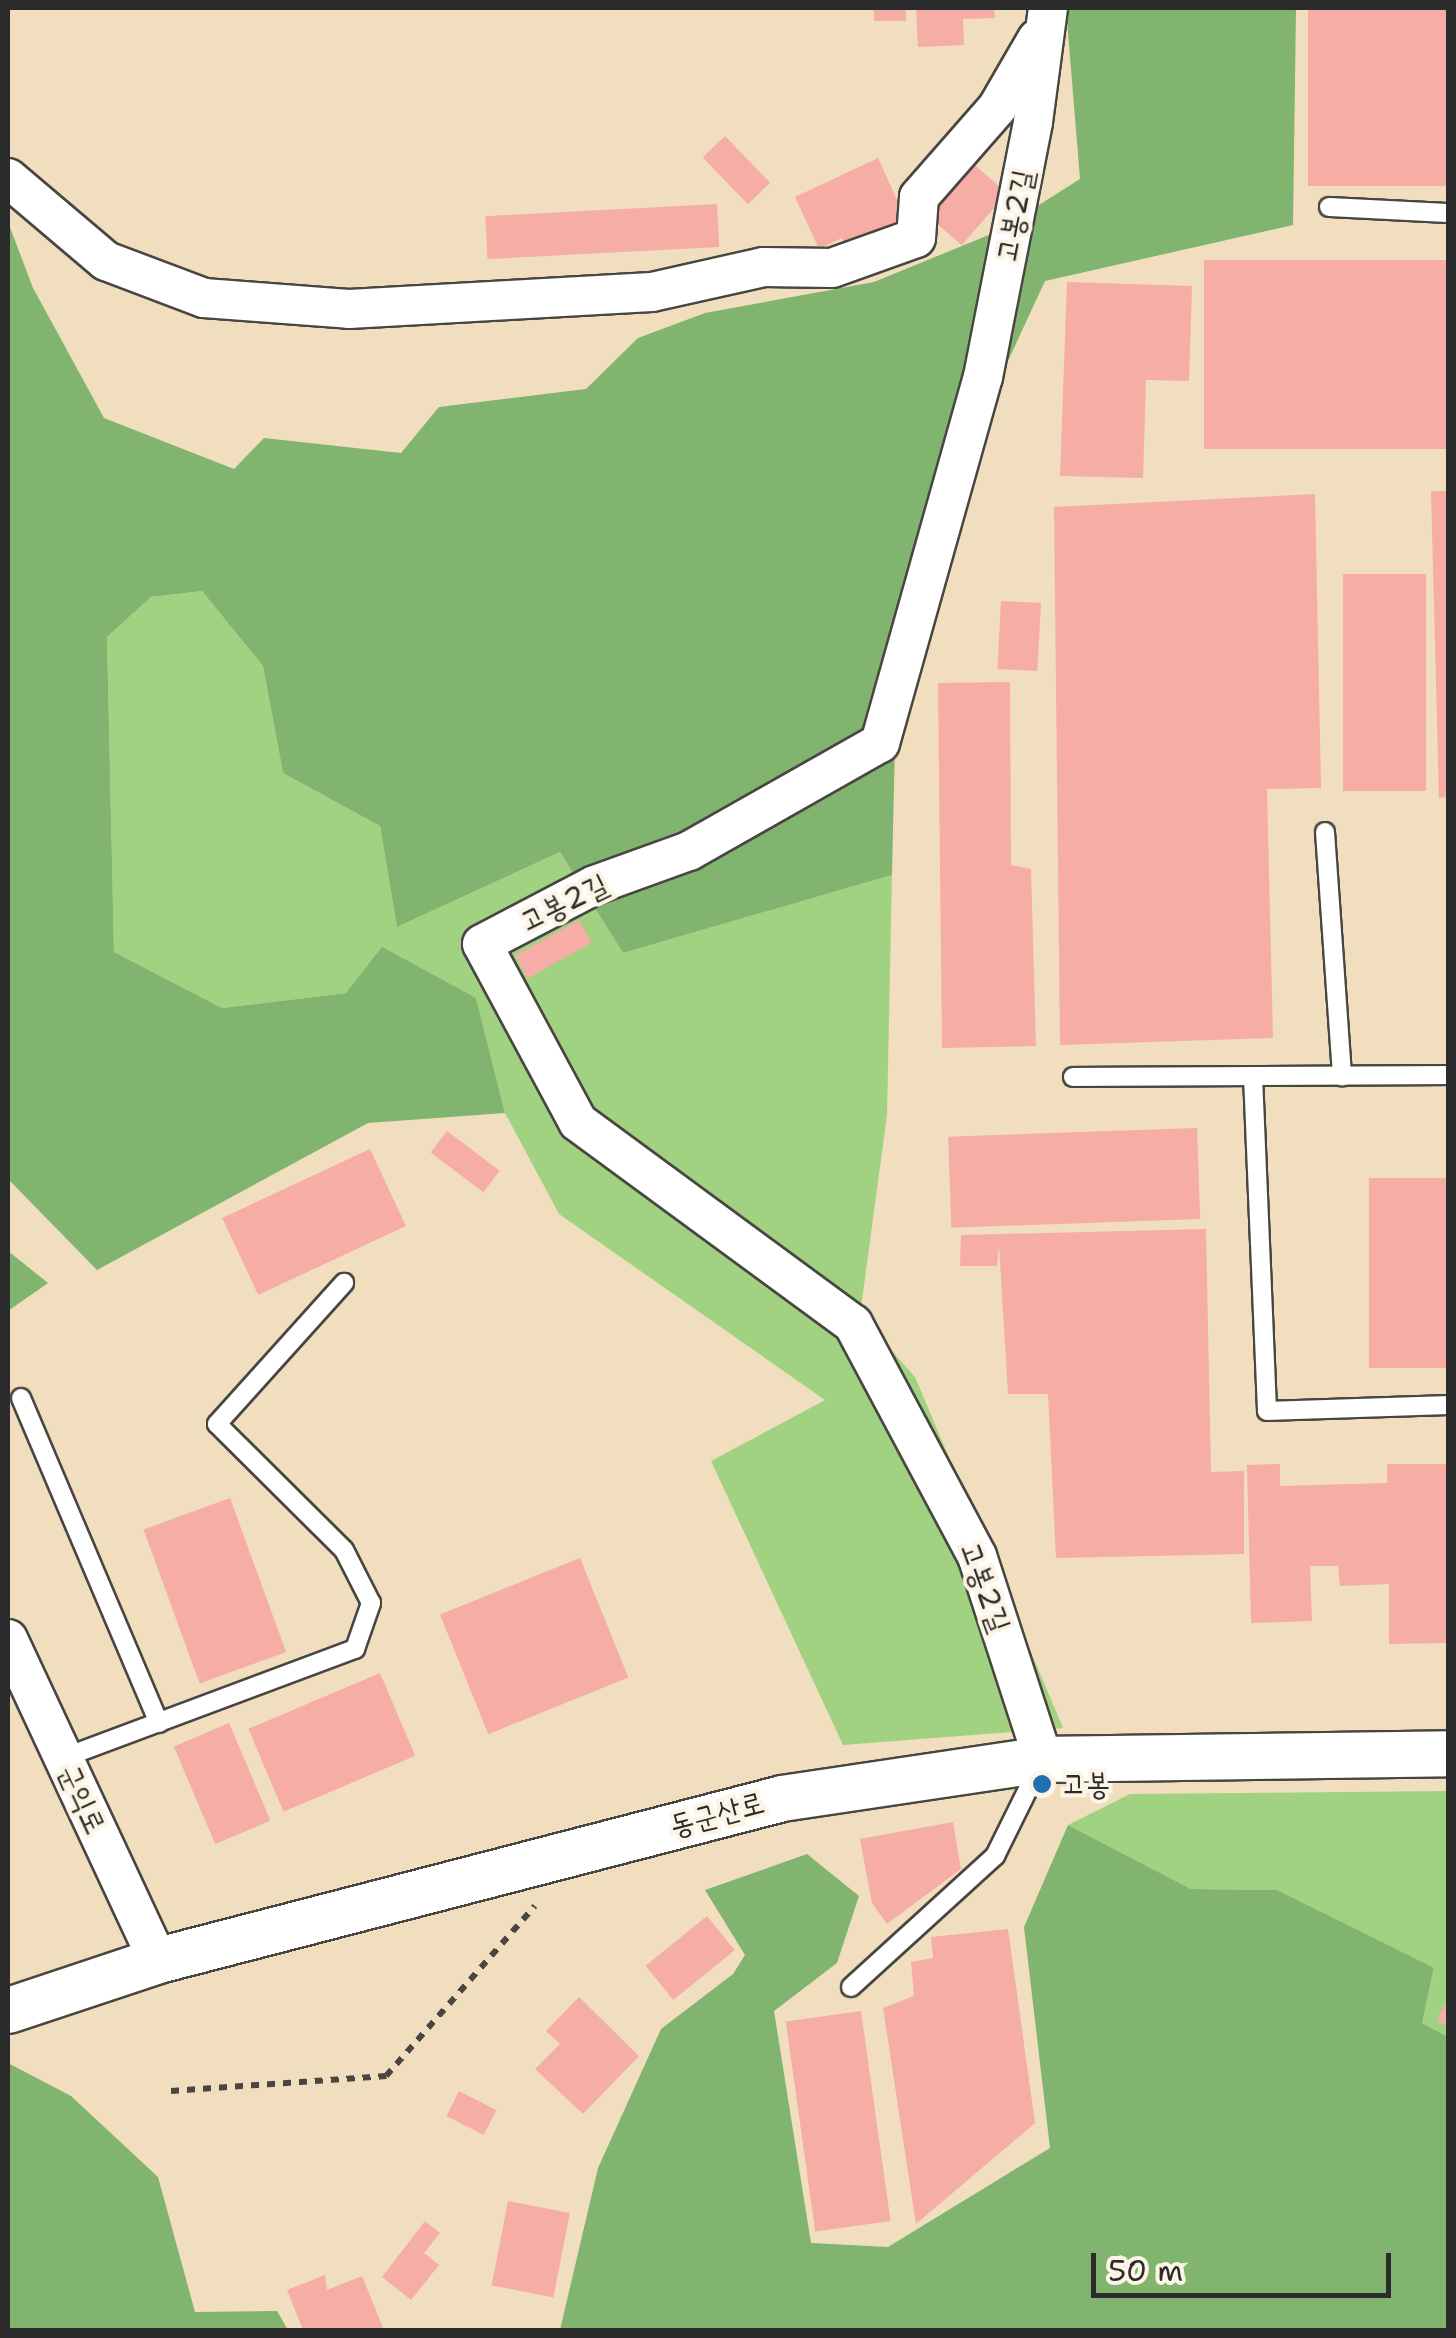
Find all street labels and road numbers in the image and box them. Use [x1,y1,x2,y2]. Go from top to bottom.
street label: 고봉2길 [988,167,1042,265]
street label: 고봉2길 [514,866,614,940]
street label: 고봉2길 [952,1537,1018,1637]
street label: 군익로 [50,1759,114,1839]
street label: 동군산로 [666,1784,768,1844]

